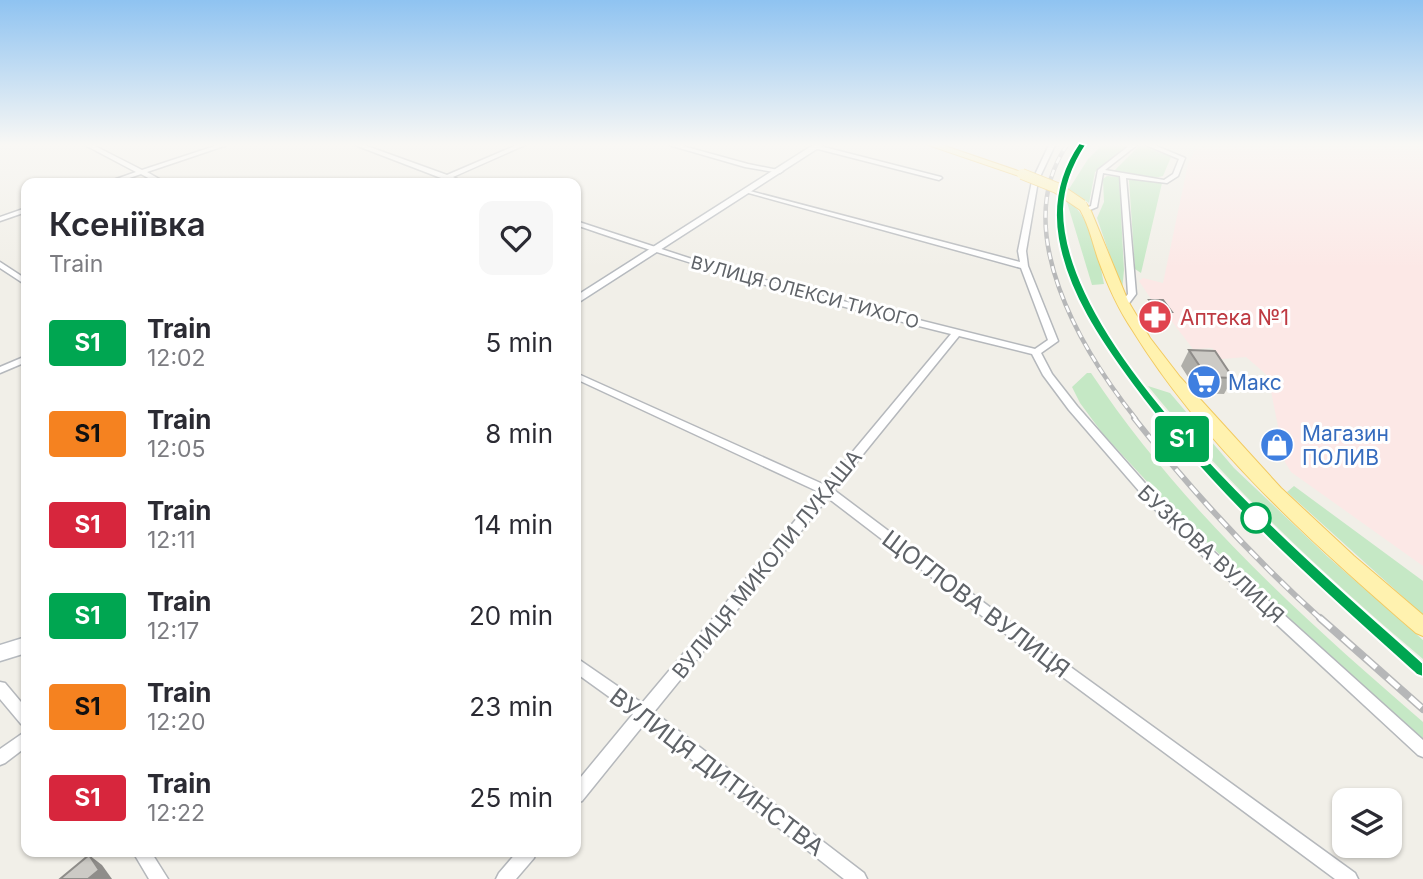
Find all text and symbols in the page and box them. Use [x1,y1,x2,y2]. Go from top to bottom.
button: heart [479,201,553,275]
text: Ксеніївка [49,204,206,244]
text: Train [49,250,103,278]
street label: ВУЛИЦЯ ОЛЕКСИ ТИХОГО [689,251,921,333]
pharmacy icon: Аптека №1 [1136,298,1174,336]
place label: Аптека №1 [1180,305,1289,330]
text: Train [147,313,211,344]
text: 5 min [485,327,553,358]
text: S1 [74,328,101,357]
text: 12:02 [147,344,206,372]
supermarket icon: Макс [1185,363,1223,401]
place label: Макс [1228,370,1282,395]
text: Train [147,404,211,435]
line badge: S1 [1150,416,1214,462]
text: 8 min [485,418,553,449]
text: S1 [74,419,101,448]
place label: Магазин ПОЛИВ [1302,421,1389,470]
text: S1 [1169,424,1195,453]
shop icon: Магазин ПОЛИВ [1258,426,1296,464]
text: 12:05 [147,435,206,463]
street label: ВУЛИЦЯ МИКОЛИ ЛУКАША [667,445,867,683]
street label: БУЗКОВА ВУЛИЦЯ [1133,480,1289,628]
text: Train [147,495,211,526]
unlabelled marker [1241,503,1271,533]
text: 14 min [474,509,553,540]
text: S1 [74,510,101,539]
street label: ЩОГЛОВА ВУЛИЦЯ [877,524,1075,684]
text: 12:11 [147,526,196,554]
text: Train [147,586,211,617]
text: 20 min [469,600,553,631]
text: S1 [74,601,101,630]
text: 12:17 [147,617,199,645]
text: Train [147,677,211,708]
street label: ВУЛИЦЯ ДИТИНСТВА [604,682,830,862]
text: 23 min [469,691,553,722]
text: S1 [74,692,101,721]
text: 12:20 [147,708,206,736]
text: Train [147,768,211,799]
text: 25 min [470,782,553,813]
text: S1 [74,783,101,812]
map controls [1332,788,1402,858]
button: layers [1332,788,1402,858]
text: 12:22 [147,799,205,827]

